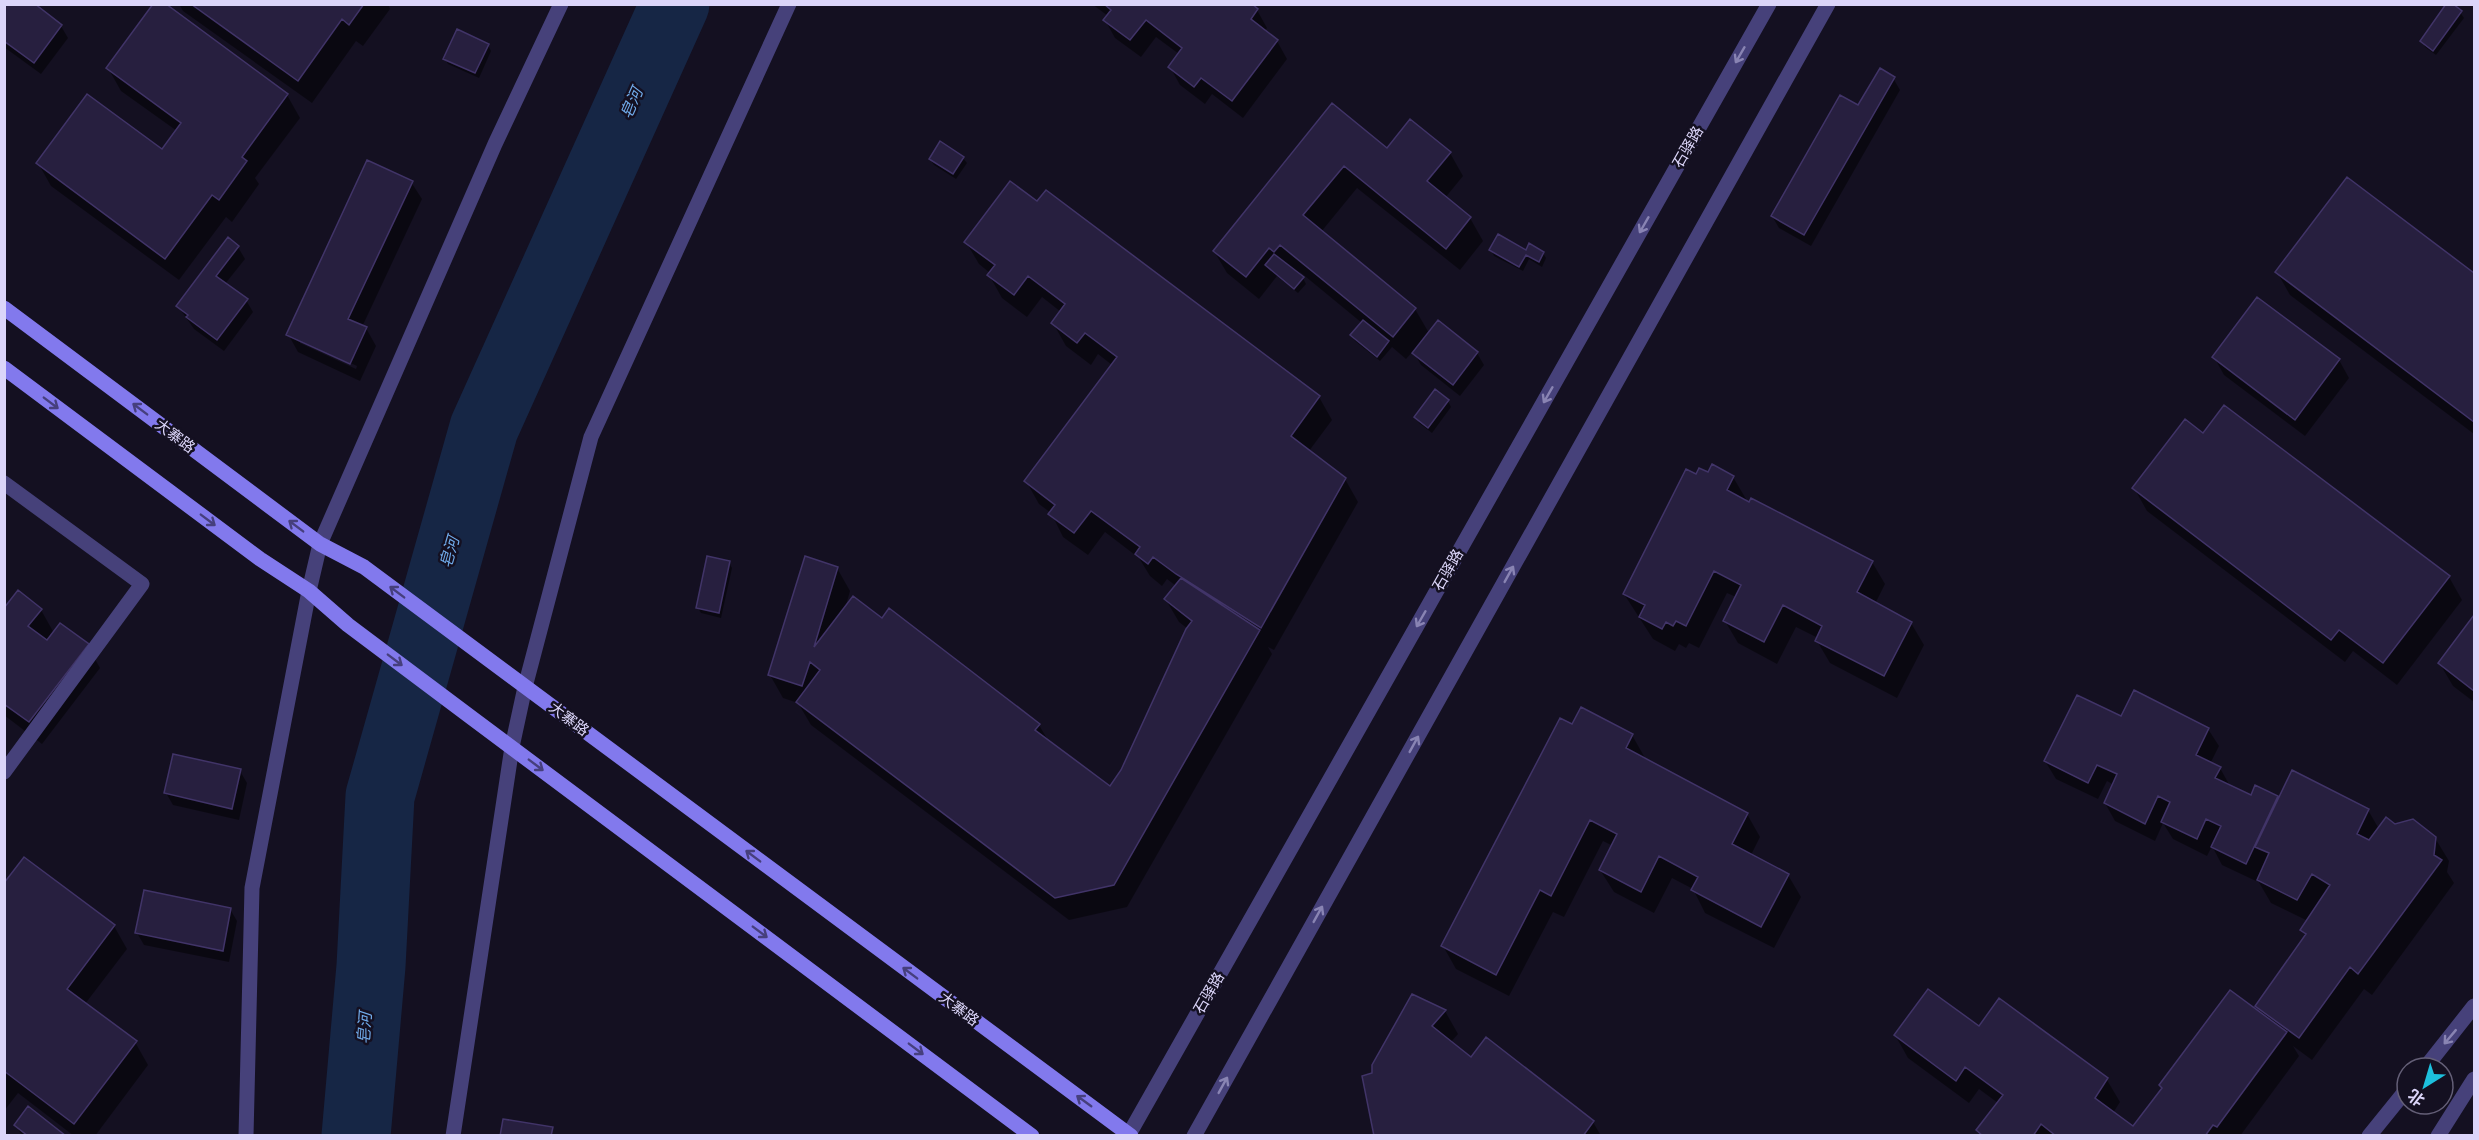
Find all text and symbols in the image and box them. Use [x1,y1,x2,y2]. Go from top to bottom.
one-way arrow [1734,46,1745,64]
water label: 皂河 [615,82,649,122]
street label: 石驿路 [1668,123,1708,171]
one-way arrow [1638,216,1650,233]
one-way arrow [1542,386,1554,403]
one-way arrow [43,397,59,409]
one-way arrow [132,403,148,415]
street label: 大寨路 [151,414,199,458]
one-way arrow [199,513,215,526]
one-way arrow [288,520,304,532]
water label: 皂河 [435,531,465,570]
street label: 石驿路 [1428,546,1468,594]
one-way arrow [1503,566,1515,583]
one-way arrow [390,586,406,598]
one-way arrow [1415,610,1427,627]
one-way arrow [387,654,403,666]
street label: 大寨路 [545,697,593,741]
one-way arrow [1408,736,1420,753]
one-way arrow [528,758,544,771]
one-way arrow [746,850,762,863]
one-way arrow [1313,906,1325,923]
one-way arrow [751,926,767,938]
one-way arrow [902,966,918,979]
street label: 石驿路 [1189,969,1229,1017]
street label: 大寨路 [935,987,983,1031]
water label: 皂河 [353,1008,376,1045]
one-way arrow [2443,1029,2457,1044]
one-way arrow [907,1042,923,1055]
north arrow [2395,1056,2455,1116]
one-way arrow [1218,1076,1229,1094]
text: 北 [2404,1084,2429,1111]
one-way arrow [1076,1095,1092,1107]

